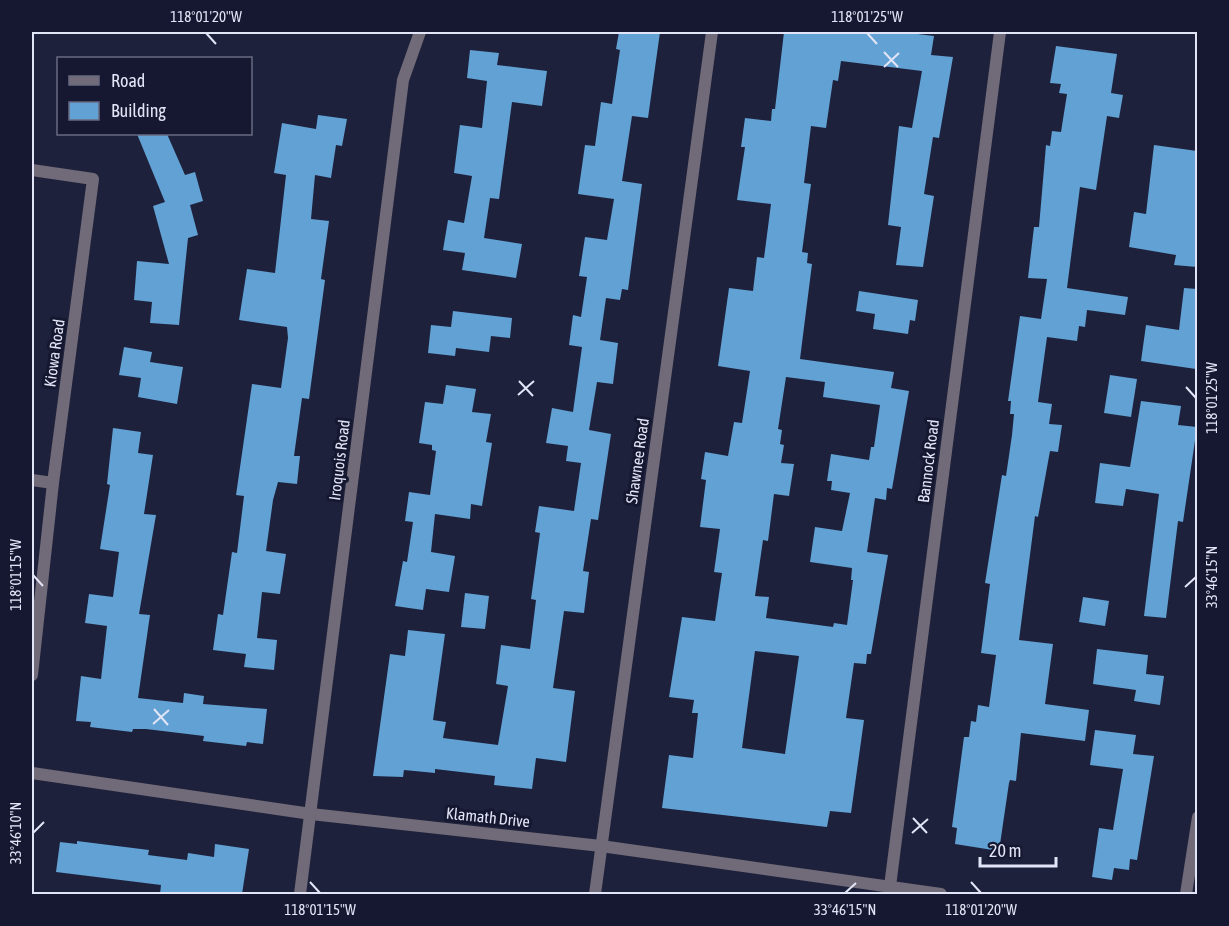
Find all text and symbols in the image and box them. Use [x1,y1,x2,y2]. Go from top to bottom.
text: 118°01'20"W [170,8,242,25]
text: 118°01'25"W [831,8,903,25]
legend [57,57,252,135]
text: Road [111,70,145,91]
text: Building [111,100,166,121]
street label: Kiowa Road [40,318,68,388]
text: 118°01'25"W [1203,362,1220,434]
street label: Shawnee Road [622,417,652,505]
street label: Bannock Road [914,418,942,504]
street label: Iroquois Road [325,419,354,502]
text: 118°01'15"W [7,539,24,611]
text: 33°46'15"N [1203,546,1220,608]
text: 33°46'10"N [7,802,24,864]
street label: Klamath Drive [445,804,531,830]
scale bar [980,830,1056,868]
text: 20 m [989,840,1021,861]
text: 118°01'15"W [284,901,356,918]
text: 33°46'15"N [814,901,876,918]
text: 118°01'20"W [945,901,1017,918]

